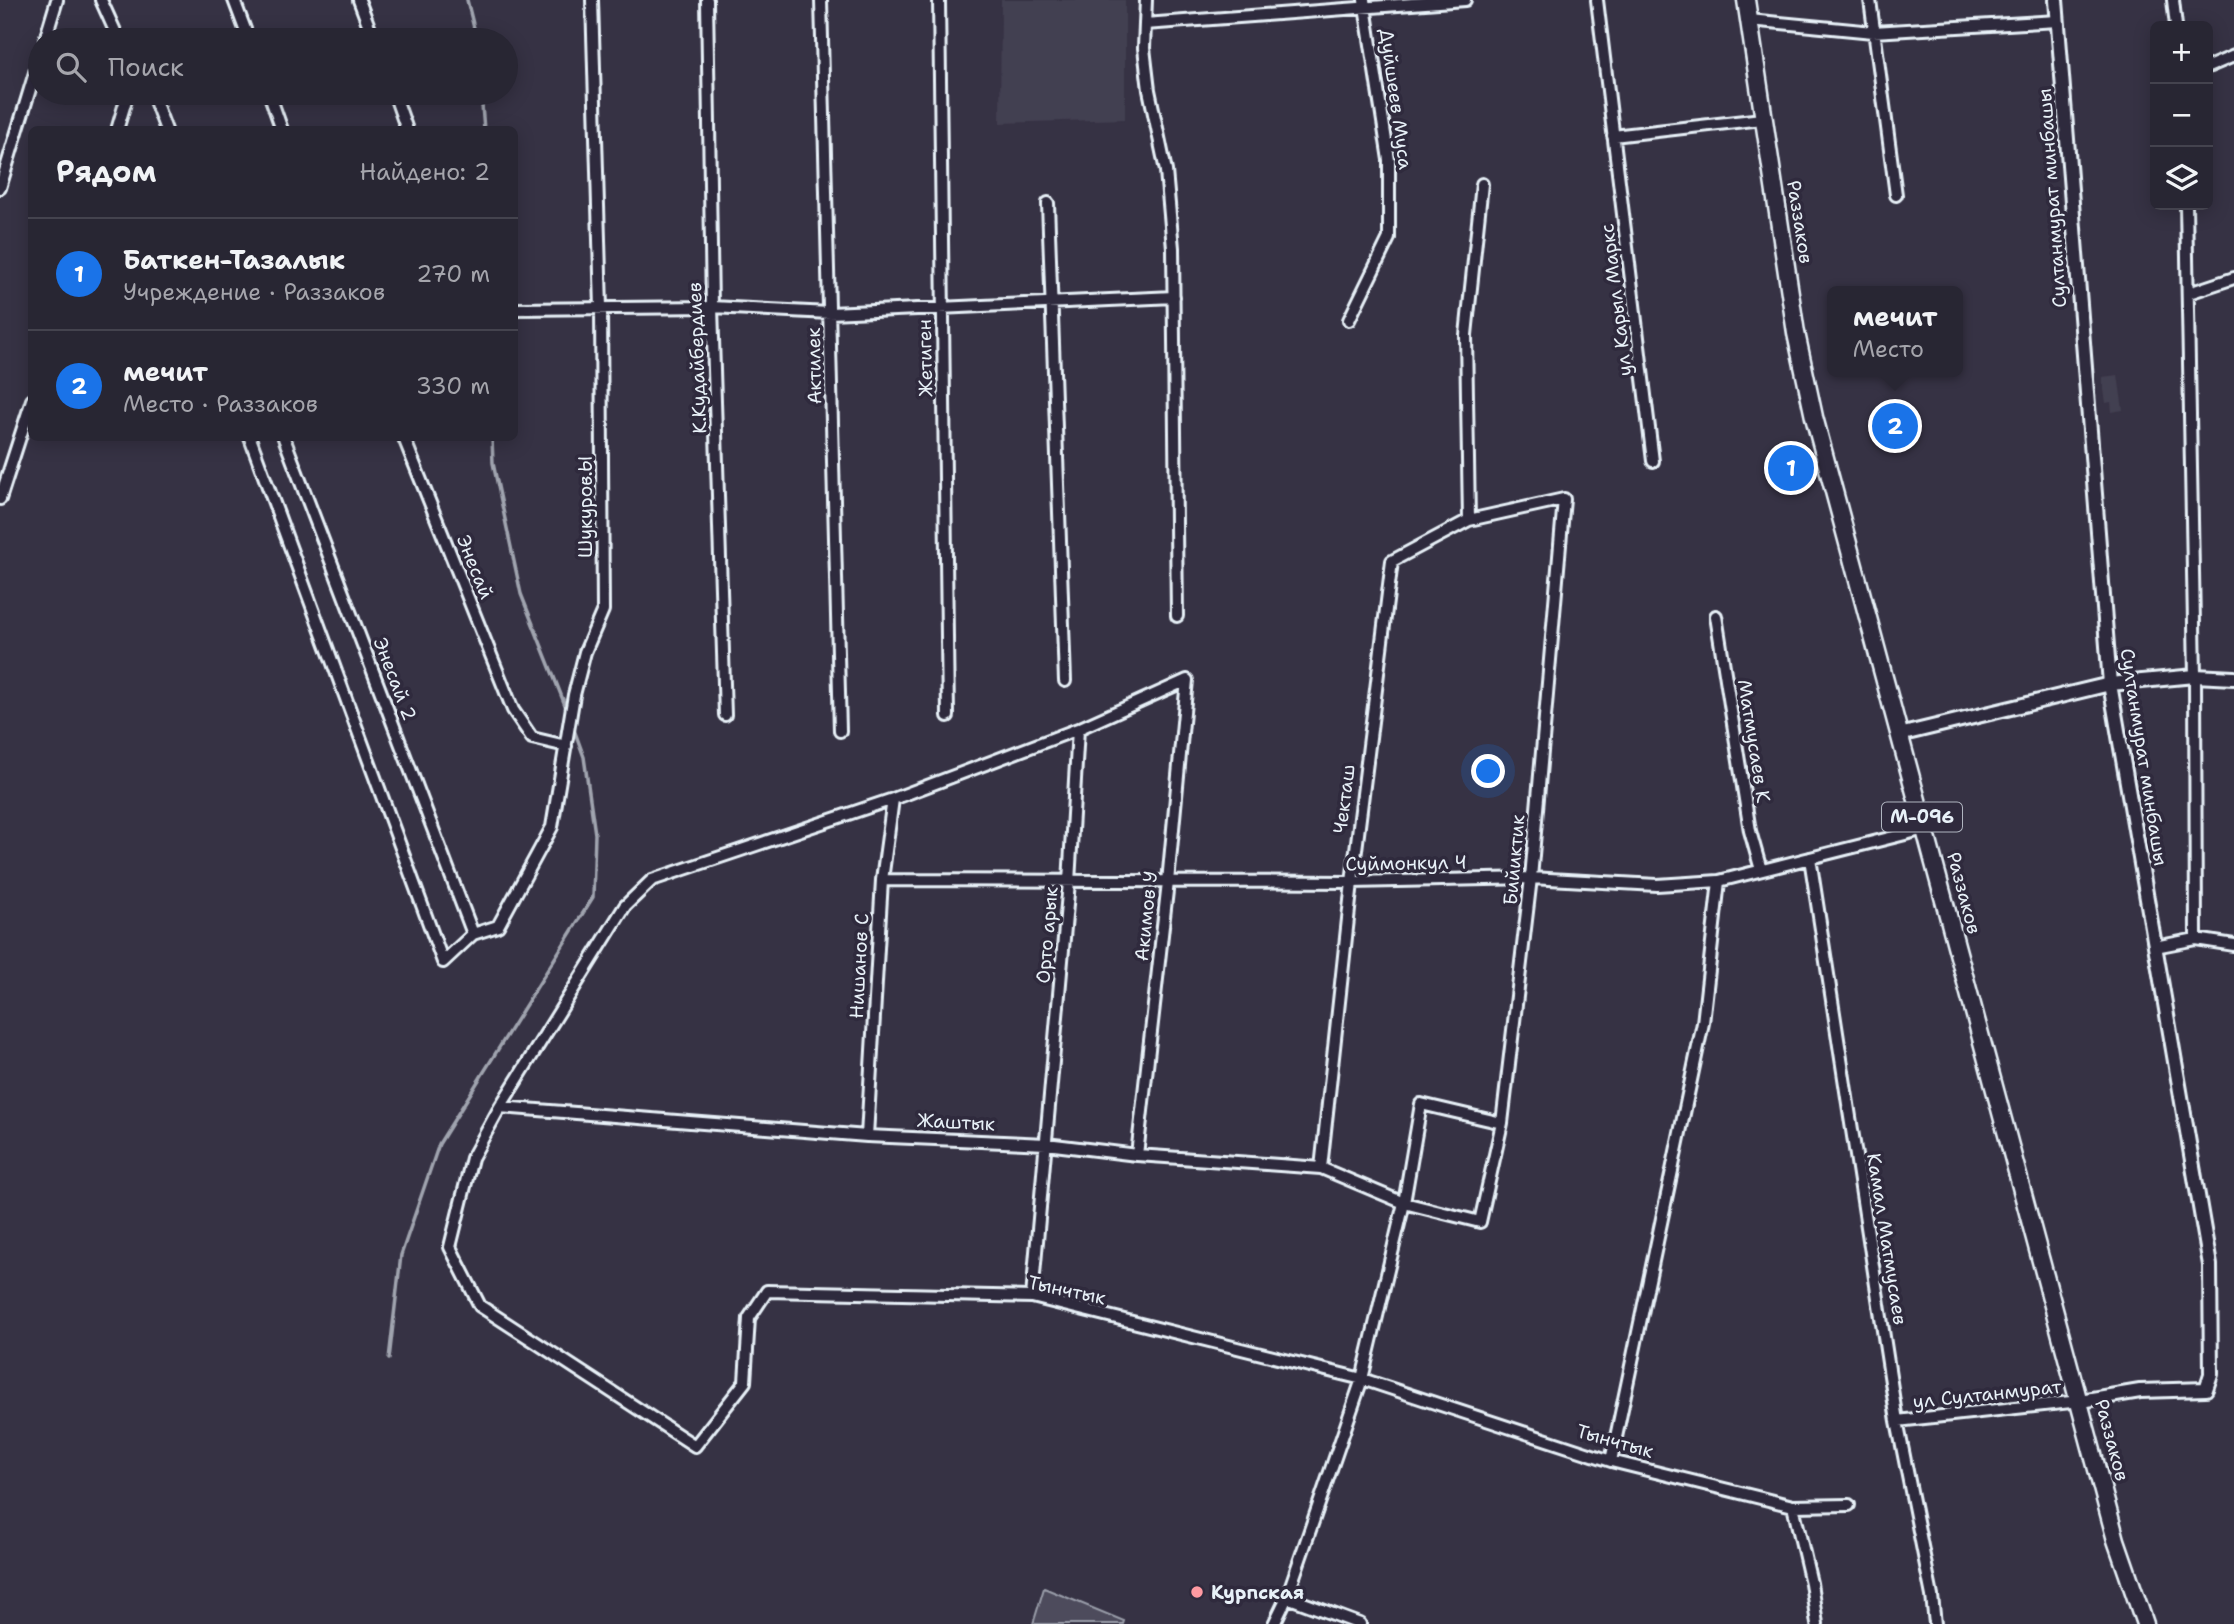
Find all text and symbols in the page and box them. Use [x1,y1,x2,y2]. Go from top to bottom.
map controls [2150,21,2213,210]
button: + [2150,21,2213,84]
street label: Дуйшеев Муса [1374,27,1418,171]
search box [28,28,518,105]
icon: search [52,48,90,86]
text: Поиск [108,49,184,84]
button: − [2150,84,2213,147]
street label: Султанмурат минбашы [2032,88,2072,308]
button: layers [2150,147,2213,210]
text: Рядом [56,151,156,192]
text: Найдено: 2 [360,157,490,187]
street label: Раззаков [1781,179,1819,265]
street label: ул Карыл Маркс [1594,222,1638,378]
text: Баткен-Тазалык [123,242,345,277]
text: 1 [74,259,84,289]
text: 270 m [416,259,490,289]
text: Учреждение · Раззаков [123,277,385,307]
street label: К.Кудайбердиев [682,282,712,434]
popup [1827,286,1963,377]
text: мечит [1853,299,1937,334]
street label: Жетиген [912,319,938,397]
street label: Актилек [801,327,827,405]
text: Место [1853,334,1924,364]
text: мечит [123,354,208,389]
text: 2 [71,371,87,401]
text: 330 m [416,371,490,401]
text: Место · Раззаков [123,389,318,419]
pin: 2 [1872,400,1918,452]
pin: 1 [1768,442,1814,494]
street label: Шукуров.Ы [573,456,598,558]
street label: Энесай [451,531,499,603]
street label: Энесай 2 [368,634,422,724]
street label: Султанмурат минбашы [2114,647,2174,867]
street label: Матмусаев К [1732,677,1776,805]
your location [1471,754,1505,788]
street label: Чекташ [1327,763,1361,835]
road number: М-096 [1882,802,1962,832]
street label: Бийиктик [1498,814,1530,906]
street label: Суймонкул Ч [1345,849,1467,877]
street label: Раззаков [1941,849,1987,937]
street label: Акимов У [1129,870,1163,962]
street label: Орто арык [1030,885,1064,985]
street label: Нишанов С [844,913,874,1019]
street label: Жаштык [916,1107,996,1137]
street label: Камал Матмусаев [1861,1151,1913,1327]
street label: Тынчтык [1026,1270,1108,1310]
street label: ул Султанмурат [1912,1374,2063,1414]
street label: Раззаков [2089,1396,2135,1484]
street label: Тынчтык [1574,1418,1656,1464]
place label: Курпская [1211,1580,1304,1605]
marker: Курпская [1189,1584,1205,1600]

